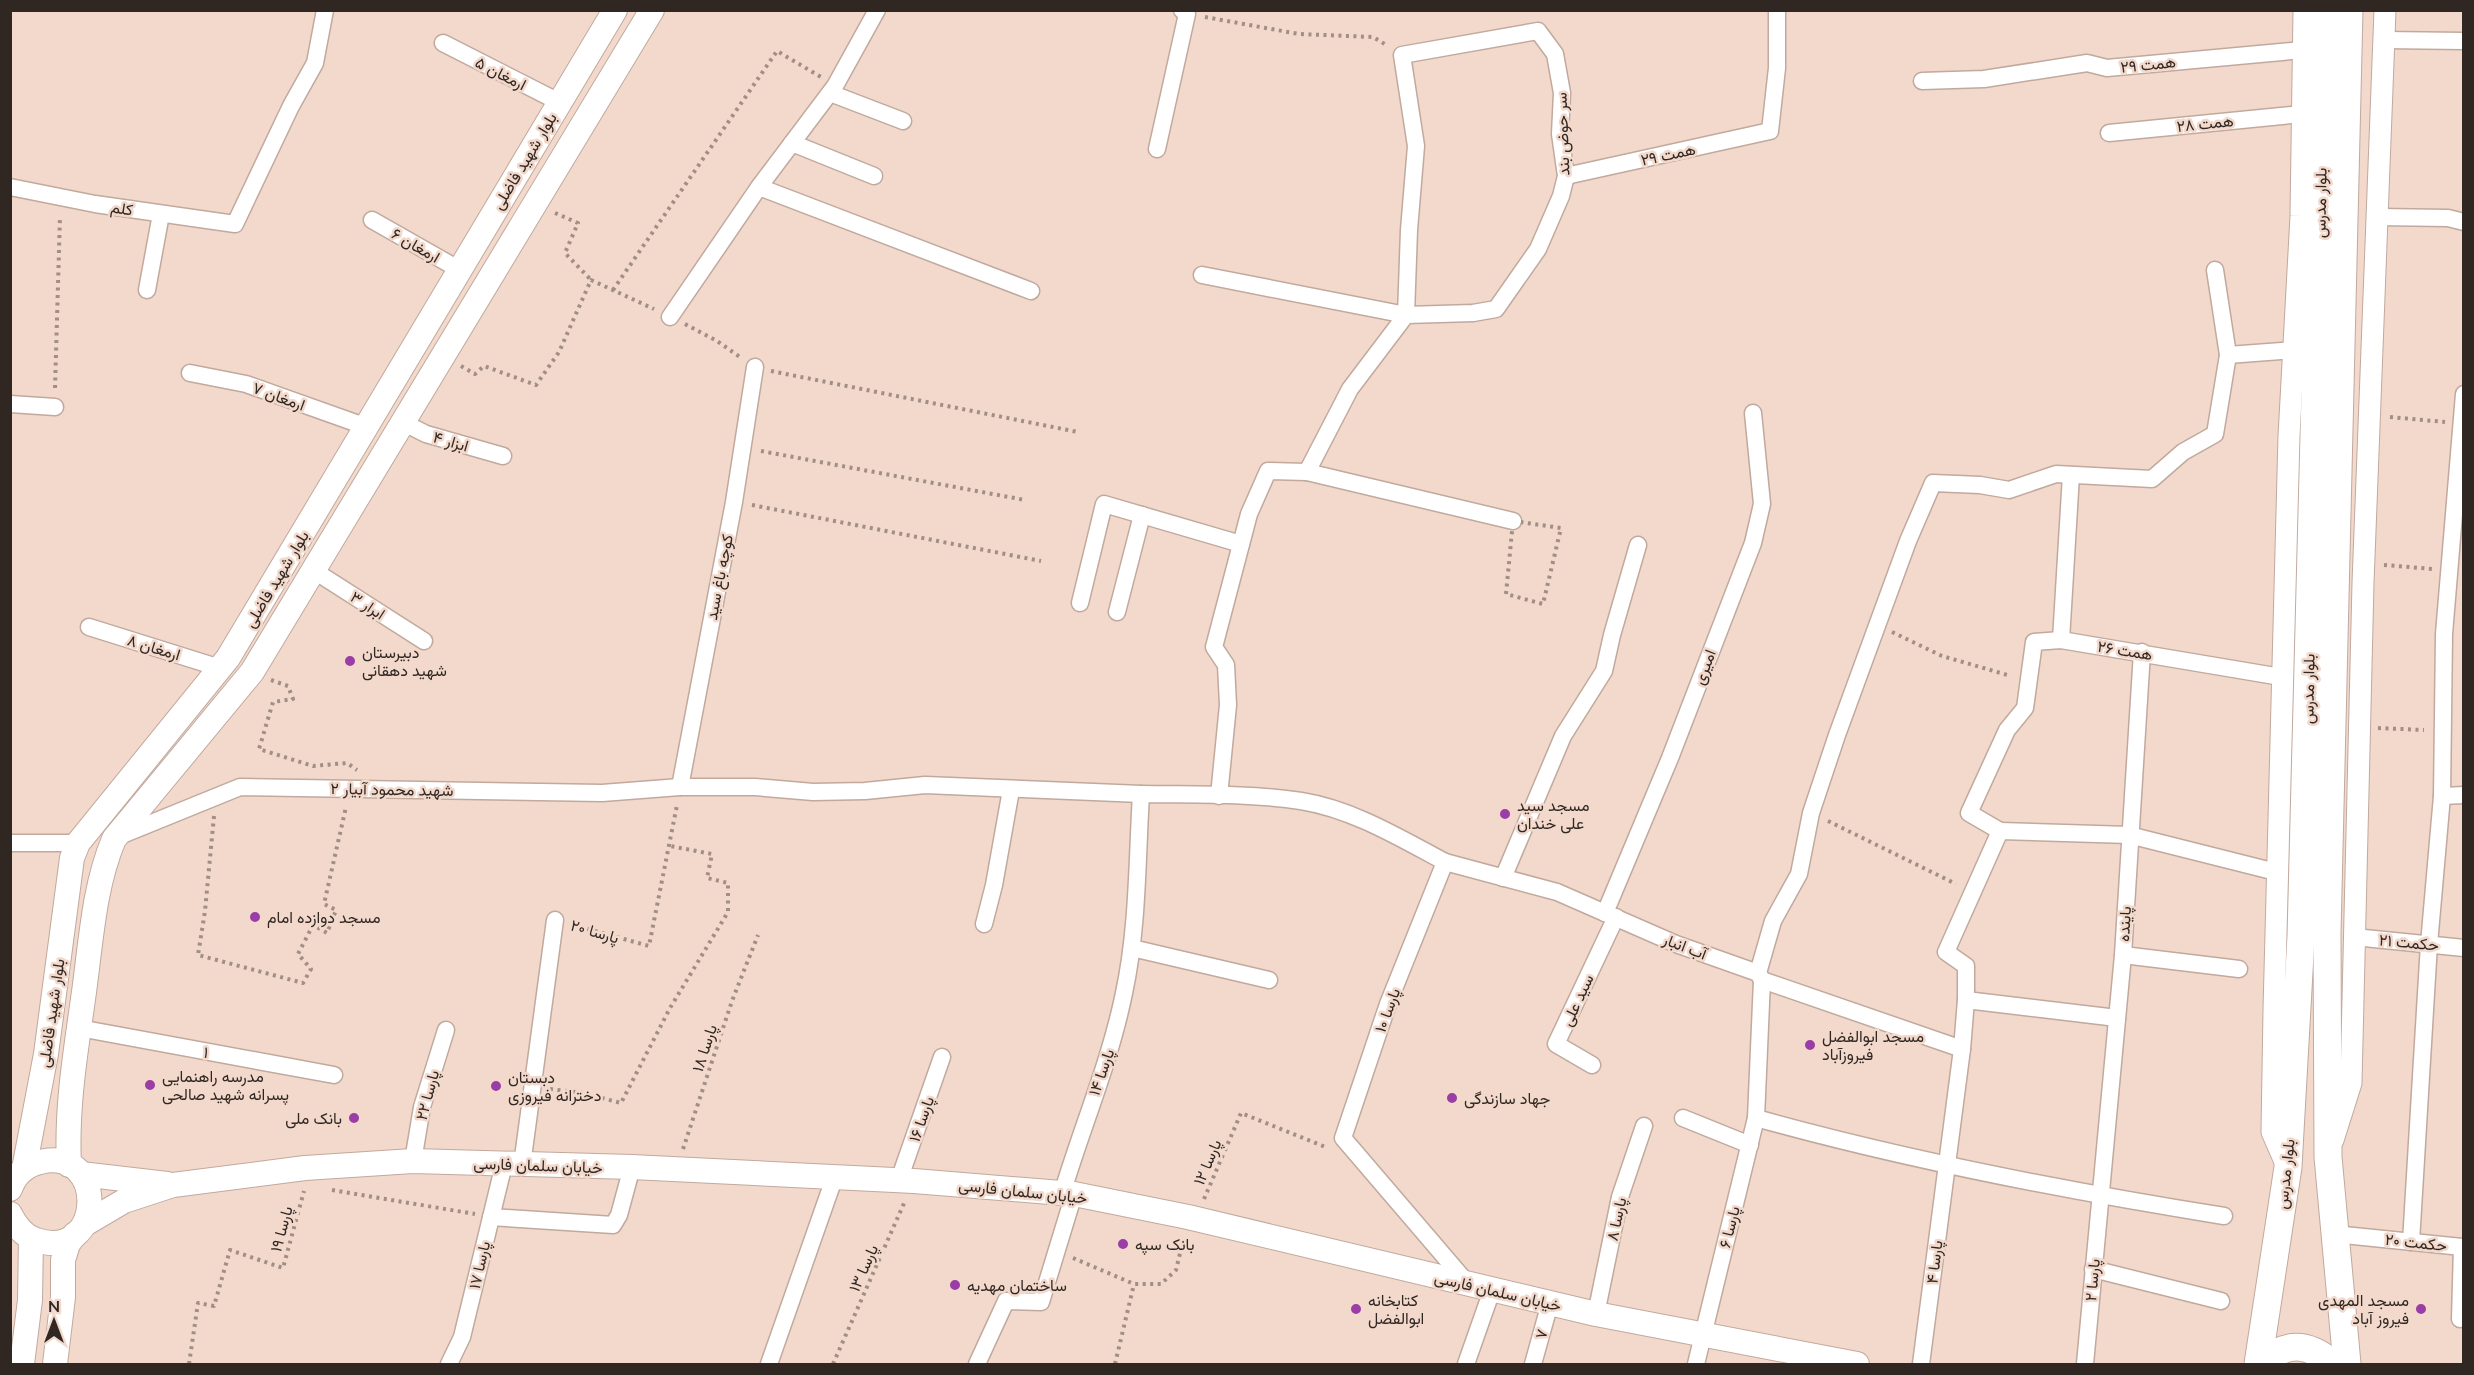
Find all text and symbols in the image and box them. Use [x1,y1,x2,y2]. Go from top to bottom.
street label: همت ۲۹ [2119,51,2177,77]
street label: ارمغان ۵ [472,52,530,95]
street label: سر حوض بند [1551,92,1574,176]
street label: بلوار شهید فاضلی [487,109,562,214]
street label: همت ۲۸ [2176,110,2234,136]
street label: همت ۲۹ [1639,138,1697,170]
street label: بلوار مدرس [2309,168,2332,238]
street label: کلم [109,196,135,221]
street label: ارمغان ۶ [388,223,444,268]
street label: ارمغان ۷ [250,377,308,416]
street label: ابزار ۴ [431,426,471,457]
street label: بلوار شهید فاضلی [239,527,314,632]
street label: کوچه باغ سید [701,533,739,622]
street label: ابرار ۳ [346,586,389,624]
street label: ارمغان ۸ [125,630,183,665]
street label: همت ۲۶ [2096,636,2154,664]
place label: دبیرستان شهید دهقانی [362,642,447,681]
street label: امیری [1688,647,1721,688]
marker: دبیرستان شهید دهقانی [343,654,357,668]
street label: بلوار مدرس [2297,654,2320,724]
street label: شهید محمود آبیار ۲ [330,778,454,801]
place label: مسجد سید علی خندان [1517,795,1590,834]
marker: مسجد سید علی خندان [1498,807,1512,821]
street label: پاینده [2113,906,2137,942]
place label: مسجد دوازده امام [267,907,381,928]
marker: مسجد دوازده امام [248,910,262,924]
street label: پارسا ۲۰ [568,915,622,949]
street label: آب انبار [1659,928,1711,965]
street label: حکمت ۲۱ [2378,929,2440,955]
street label: بلوار شهید فاضلی [33,957,70,1069]
street label: سید علی [1556,971,1599,1030]
street label: پارسا ۱۰ [1370,985,1406,1036]
street label: پارسا ۱۸ [687,1022,723,1075]
place label: مسجد ابوالفضل فیروزآباد [1822,1026,1924,1065]
marker: مسجد ابوالفضل فیروزآباد [1803,1038,1817,1052]
street label: ۱ [202,1042,210,1062]
street label: پارسا ۱۴ [1084,1046,1120,1099]
place label: مدرسه راهنمایی پسرانه شهید صالحی [162,1066,289,1106]
place label: دبستان دخترانه فیروزی [508,1067,601,1106]
street label: پارسا ۲۲ [411,1068,445,1123]
marker: مدرسه راهنمایی پسرانه شهید صالحی [143,1078,157,1092]
marker: دبستان دخترانه فیروزی [489,1079,503,1093]
place label: جهاد سازندگی [1464,1088,1551,1109]
marker: جهاد سازندگی [1445,1091,1459,1105]
street label: پارسا ۱۶ [904,1094,940,1145]
place label: بانک ملی [285,1108,342,1129]
marker: بانک ملی [347,1111,361,1125]
street label: پارسا ۱۲ [1189,1136,1227,1189]
street label: بلوار مدرس [2271,1138,2300,1210]
street label: خیابان سلمان فارسی [473,1153,603,1178]
street label: خیابان سلمان فارسی [957,1174,1089,1209]
street label: پارسا ۸ [1602,1195,1632,1243]
street label: پارسا ۱۹ [265,1204,299,1255]
street label: پارسا ۶ [1714,1204,1746,1250]
street label: حکمت ۲۰ [2384,1229,2448,1255]
place label: بانک سپه [1135,1234,1194,1256]
marker: بانک سپه [1116,1237,1130,1251]
street label: پارسا ۱۷ [464,1239,496,1291]
street label: پارسا ۴ [1921,1239,1949,1285]
street label: پارسا ۱۳ [844,1241,884,1296]
street label: پارسا ۲ [2080,1258,2106,1302]
street label: خیابان سلمان فارسی [1432,1267,1564,1316]
place label: ساختمان مهدیه [967,1275,1067,1296]
marker: ساختمان مهدیه [948,1278,962,1292]
place label: کتابخانه ابوالفضل [1368,1290,1424,1329]
place label: مسجد المهدی فیروز آباد [2318,1290,2409,1329]
north arrow [24,1291,84,1351]
text: N [48,1296,60,1316]
marker: کتابخانه ابوالفضل [1349,1302,1363,1316]
marker: مسجد المهدی فیروز آباد [2414,1302,2428,1316]
street label: ۷ [1530,1327,1552,1341]

